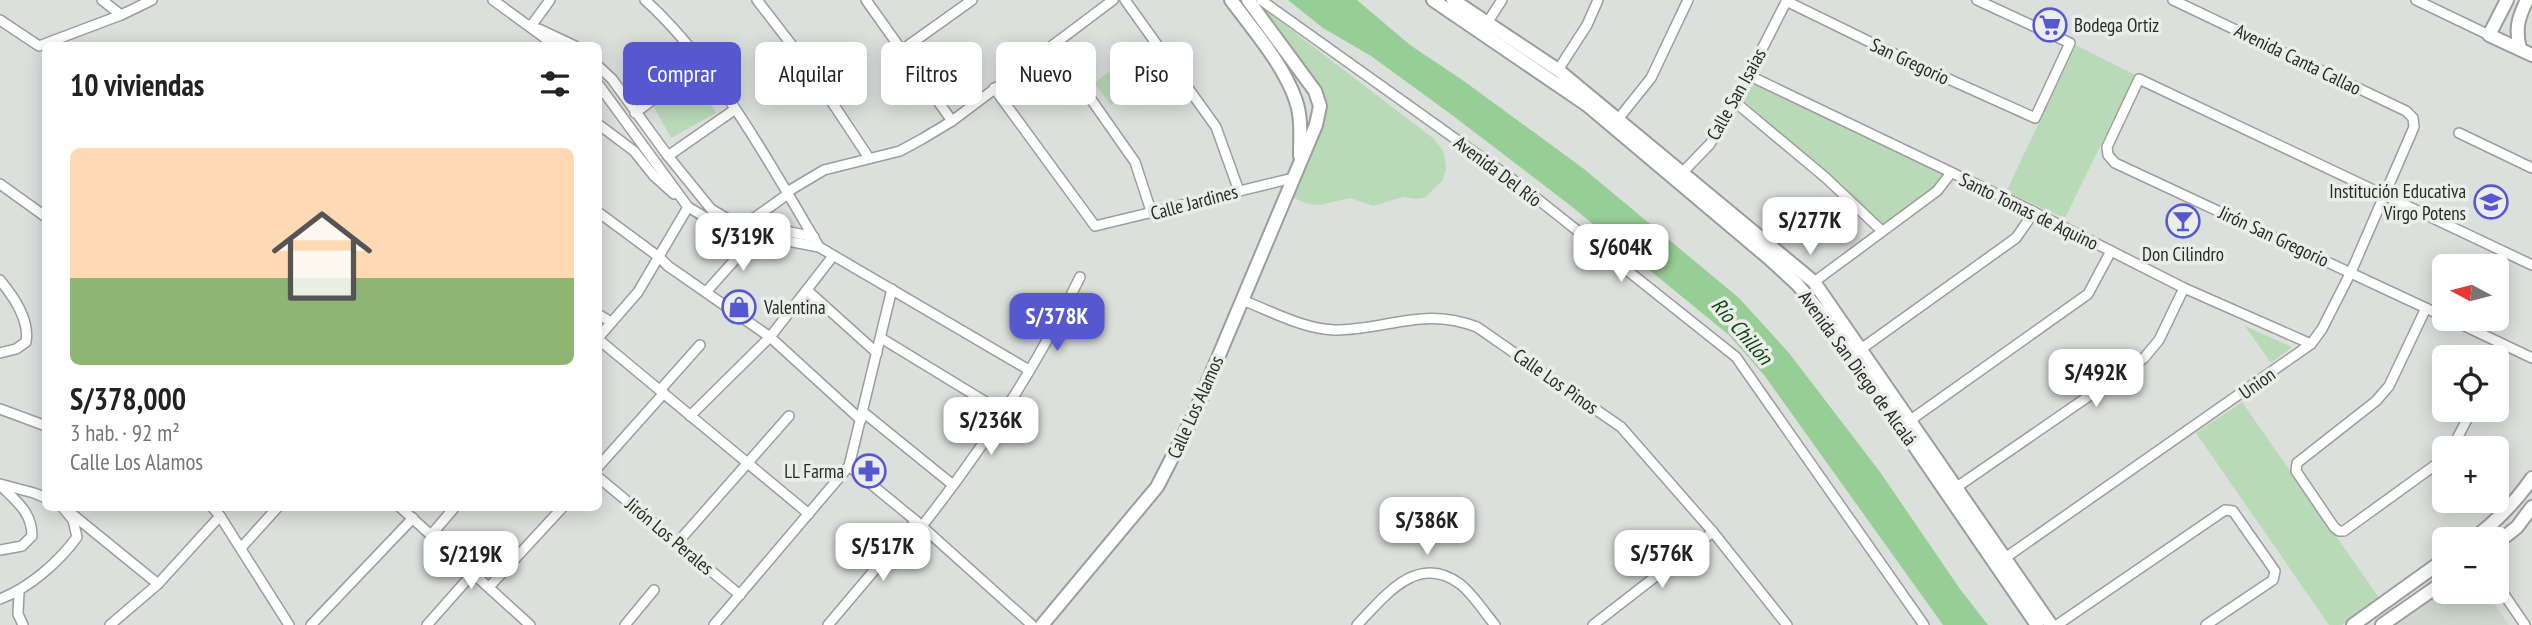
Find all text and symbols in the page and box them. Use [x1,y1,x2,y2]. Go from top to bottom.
supermarket icon: Bodega Ortiz [2031,6,2069,44]
place label: Bodega Ortiz [2074,13,2159,37]
street label: Avenida Canta Callao [2231,18,2365,100]
street label: San Gregorio [1867,32,1953,90]
chip: Comprar [623,42,741,105]
chip: Alquilar [755,42,867,105]
chip: Filtros [881,42,982,105]
chip: Nuevo [996,42,1096,105]
chip: Piso [1110,42,1193,105]
street label: Calle San Isaias [1701,44,1771,144]
text: 10 viviendas [70,65,204,104]
icon: filters [536,65,574,103]
street label: Avenida Del Río [1449,130,1547,212]
street label: Santo Tomas de Aquino [1956,167,2102,255]
street label: Calle Jardines [1148,179,1240,225]
place label: Institución Educativa Virgo Potens [2329,179,2466,225]
school or university icon: Institución Educativa Virgo Potens [2472,183,2510,221]
icon: home [259,193,385,319]
pin: S/277K [1753,198,1867,257]
street label: Jirón San Gregorio [2214,200,2333,272]
bar icon: Don Cilindro [2164,202,2202,240]
text: S/277K [1778,205,1842,234]
pin: S/319K [686,214,800,273]
text: S/319K [711,221,775,250]
pin: S/604K [1564,224,1678,284]
text: S/604K [1589,232,1653,261]
place label: Don Cilindro [2142,242,2224,266]
north arrow [2432,254,2510,331]
map controls [2432,254,2509,604]
street label: Avenida San Diego de Alcalá [1794,286,1922,450]
shop icon: Valentina [720,288,758,326]
water label: Río Chillón [1706,292,1779,371]
pin: S/378K [1000,294,1114,353]
place label: Valentina [763,295,826,319]
text: S/378K [1025,301,1089,330]
street label: Calle Los Pinos [1509,343,1603,419]
button: locate [2432,345,2509,422]
pin: S/492K [2039,350,2153,409]
street label: Calle Los Alamos [1162,352,1228,462]
text: S/492K [2064,357,2128,386]
street label: Union [2234,362,2280,404]
text: S/378,000 [70,379,186,418]
pin: S/236K [934,398,1048,457]
text: S/236K [959,405,1023,434]
text: 3 hab. · 92 m² [70,418,180,447]
button: + [2432,436,2509,513]
text: Calle Los Alamos [70,447,203,476]
pharmacy icon: LL Farma [850,452,888,490]
place label: LL Farma [784,459,844,483]
street label: Jirón Los Perales [620,492,719,580]
pin: S/386K [1370,498,1484,557]
text: S/386K [1395,505,1459,534]
pin: S/517K [826,524,940,583]
button: − [2432,527,2509,604]
pin: S/576K [1605,530,1719,590]
text: S/517K [851,531,915,560]
pin: S/219K [414,532,528,591]
text: S/576K [1630,538,1694,567]
text: S/219K [439,539,503,568]

